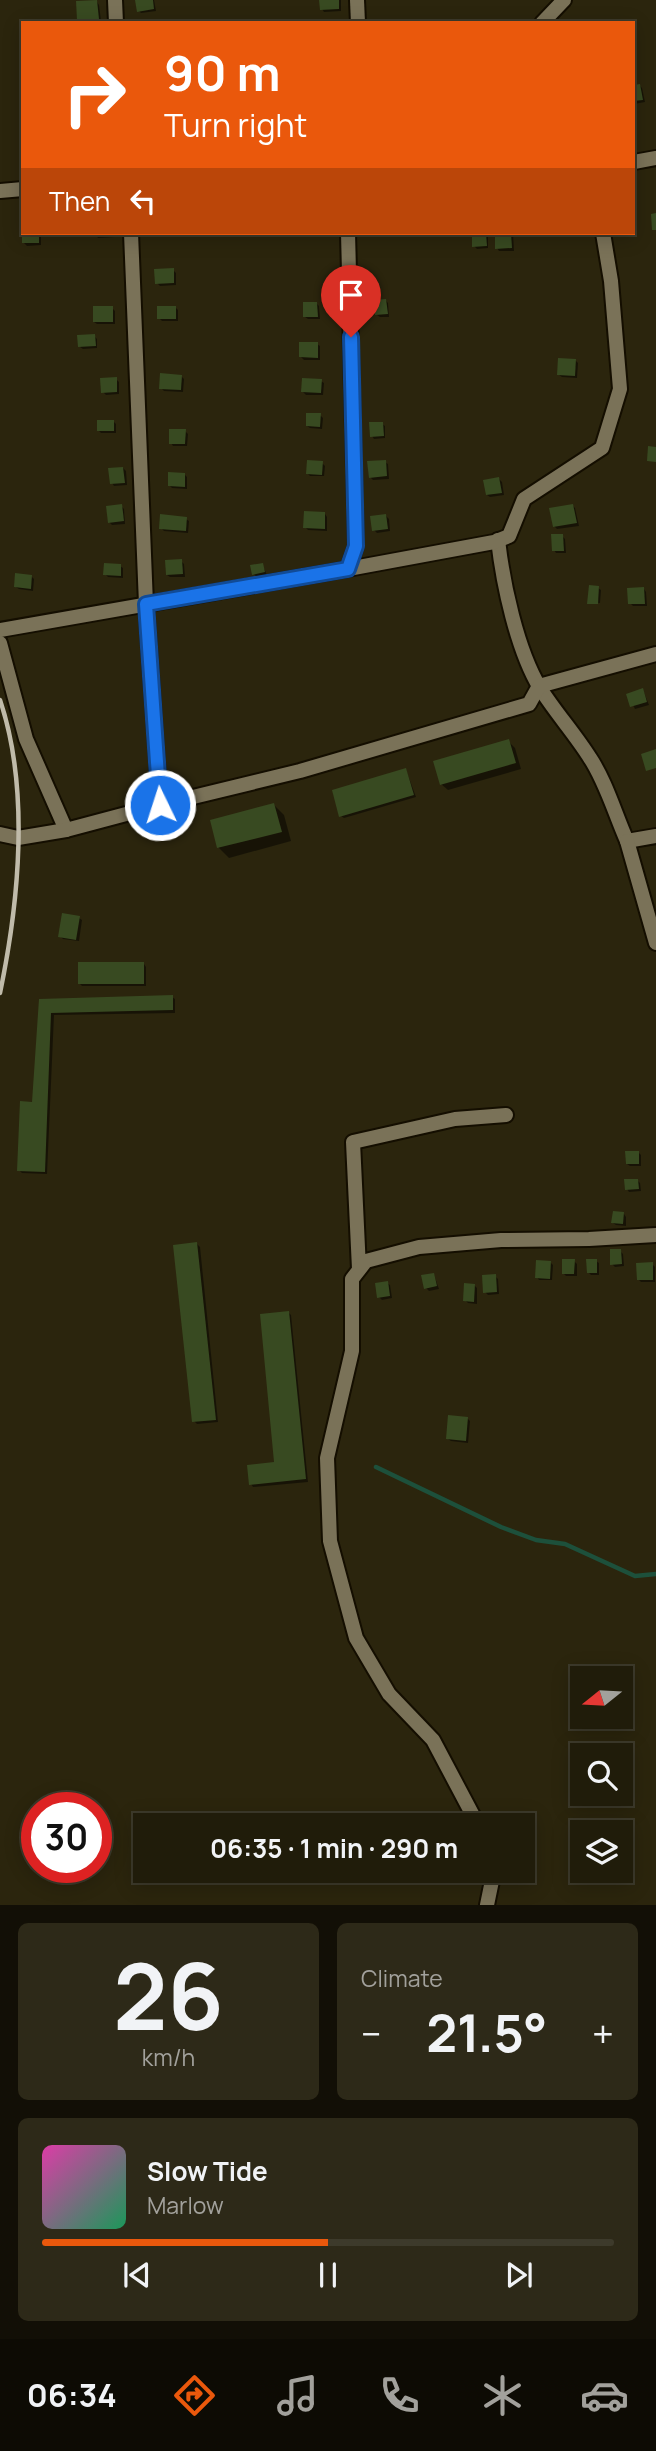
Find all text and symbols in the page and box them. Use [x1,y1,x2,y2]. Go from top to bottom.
text: 90 m [164,39,281,106]
icon: right [49,49,140,140]
text: Turn right [164,103,307,147]
icon: left [124,182,162,220]
text: Then [49,183,110,219]
pin [321,265,381,337]
icon: arrive [332,276,370,314]
position arrow [123,768,197,842]
north arrow [570,1666,634,1729]
map controls [570,1666,633,1883]
button: search [570,1743,633,1806]
speed limit sign: 30 [21,1792,112,1883]
button: layers [570,1820,633,1883]
text: 06:35 · 1 min · 290 m [210,1830,458,1866]
text: 26 [113,1933,224,2057]
text: Climate [361,1962,443,1994]
text: 21.5° [426,1997,547,2068]
text: − [361,2007,382,2059]
text: + [592,2007,614,2059]
text: km/h [142,2041,195,2073]
text: Slow Tide [147,2153,268,2189]
text: Marlow [147,2189,224,2221]
icon: previous [118,2256,156,2294]
icon: pause [309,2256,347,2294]
icon: next [500,2256,538,2294]
icon: directions [170,2371,219,2420]
icon: music [273,2371,322,2420]
icon: phone [375,2371,424,2420]
icon: climate [478,2371,527,2420]
icon: car [580,2371,629,2420]
text: 06:34 [27,2373,117,2417]

